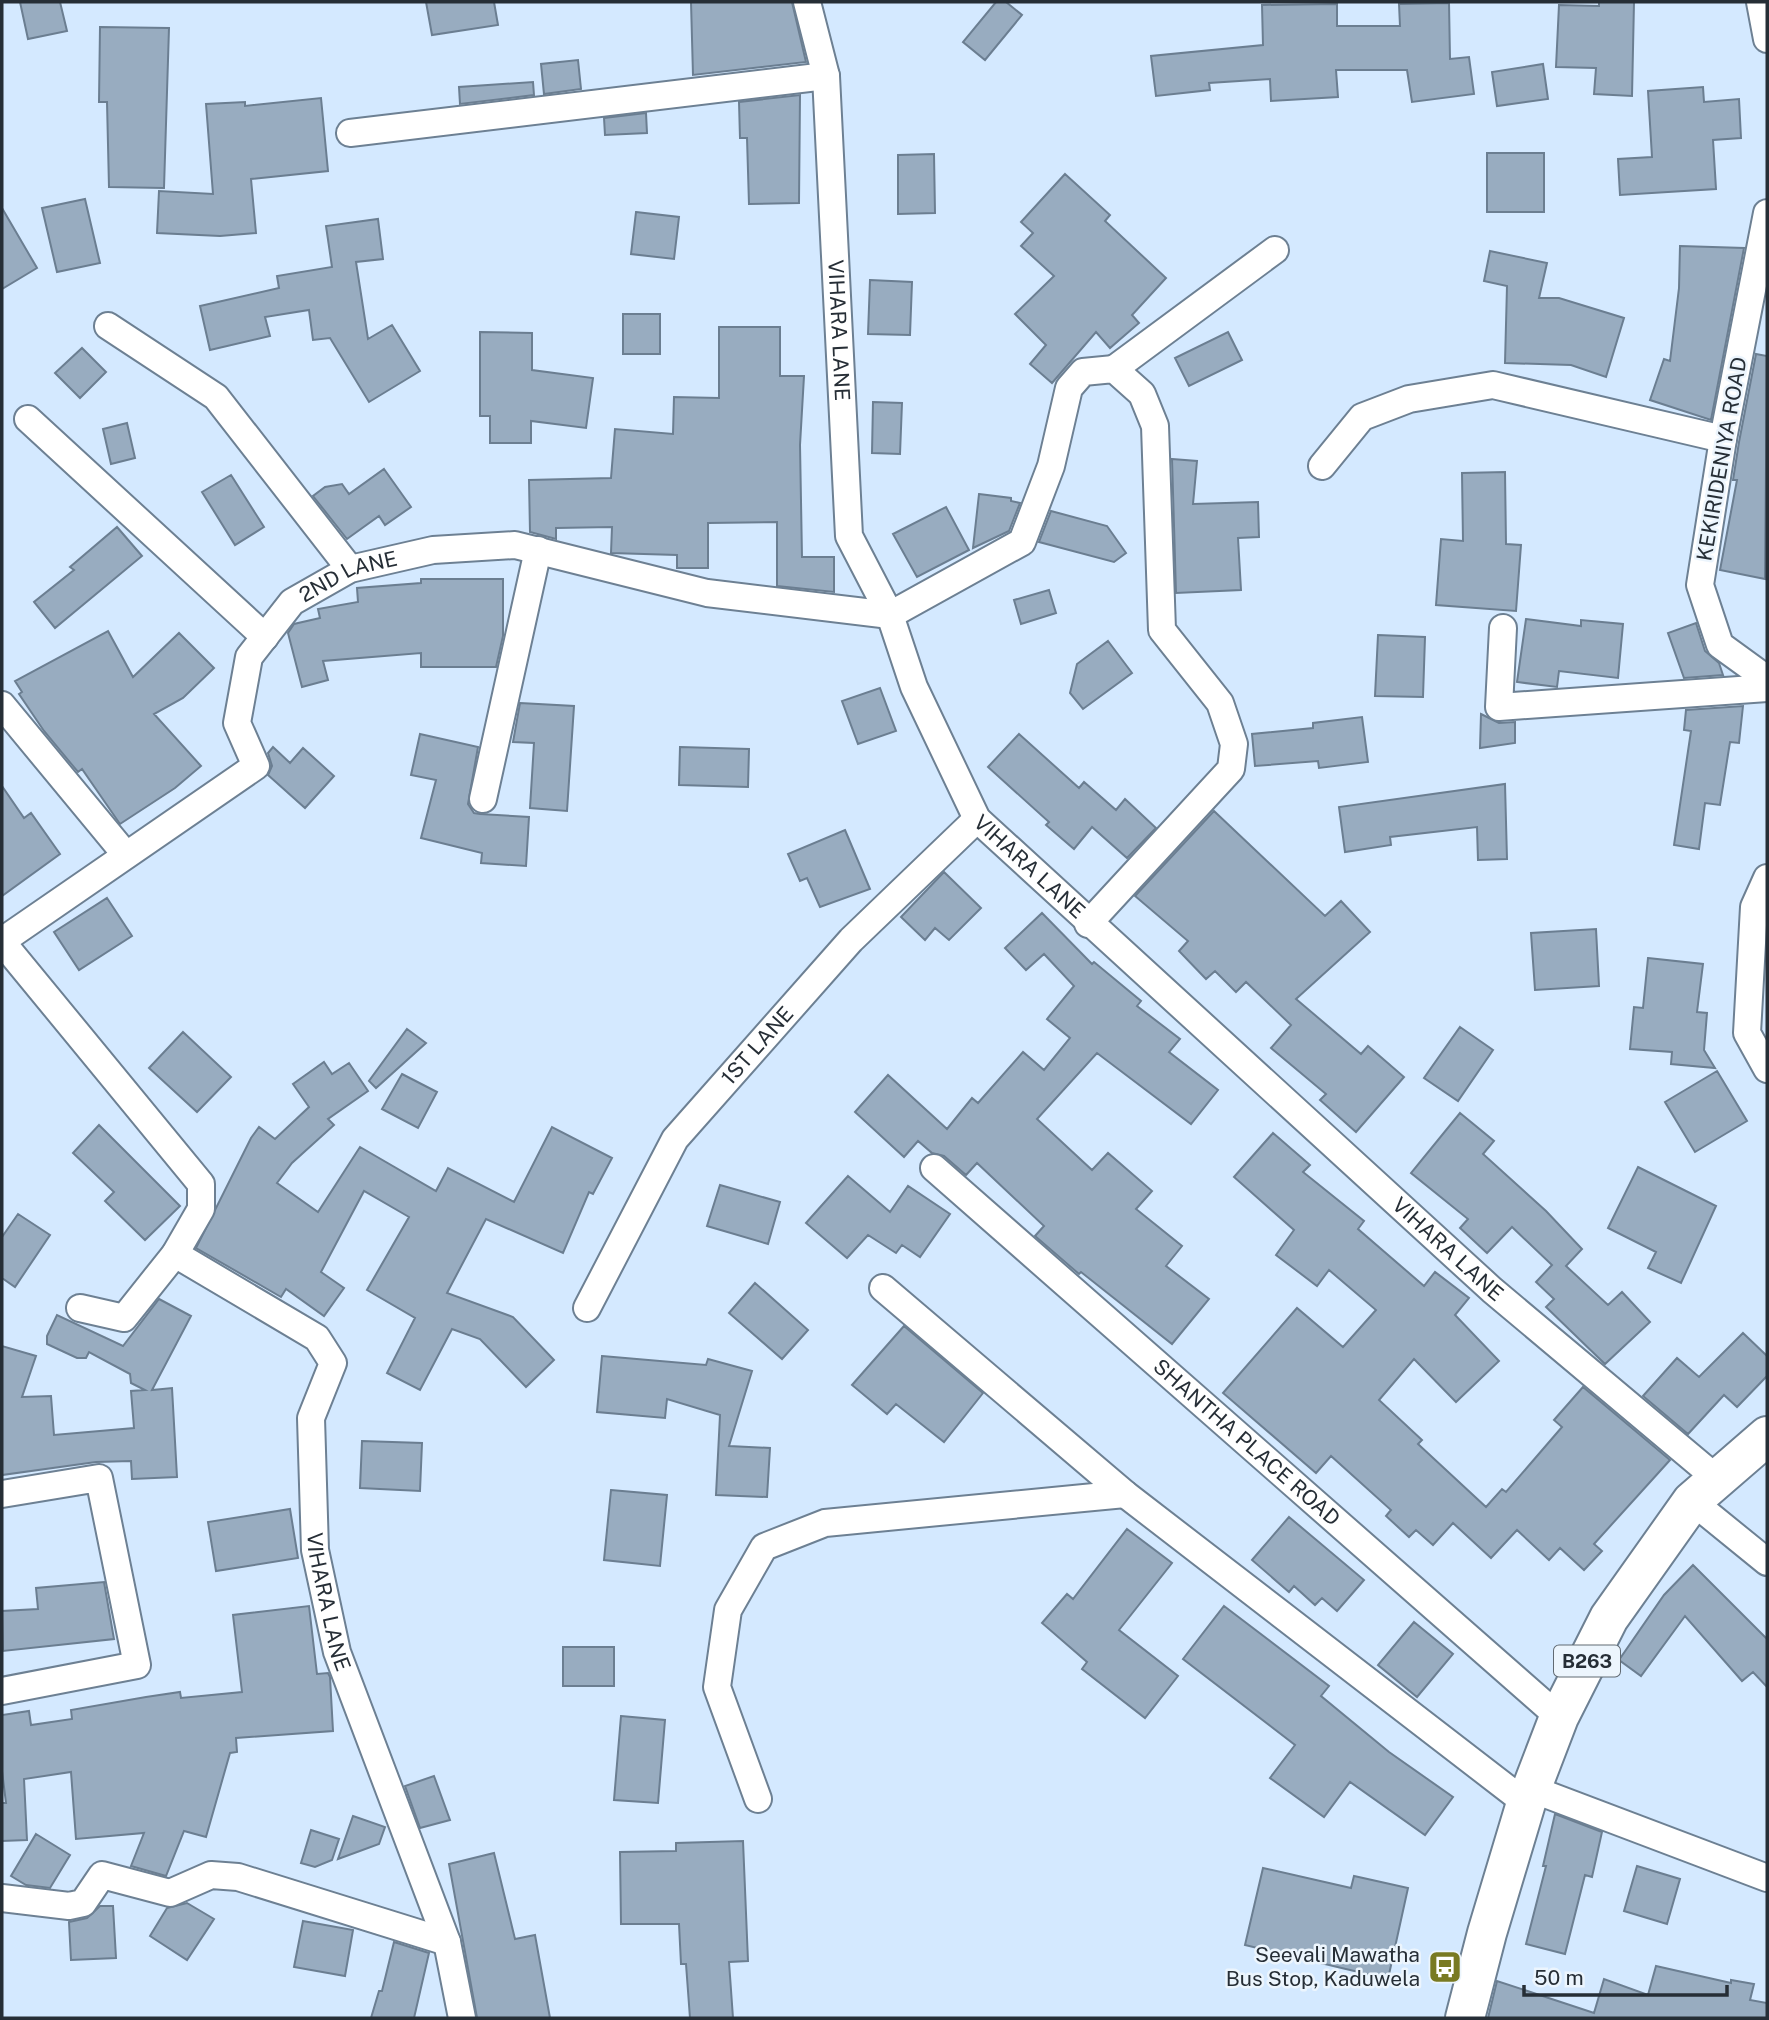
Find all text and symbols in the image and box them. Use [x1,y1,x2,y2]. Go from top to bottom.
street label: VIHARA LANE [823,259,855,402]
street label: KEKIRIDENIYA ROAD [1691,355,1752,563]
street label: 2ND LANE [295,546,400,607]
street label: VIHARA LANE [969,809,1090,923]
street label: 1ST LANE [716,1001,798,1090]
street label: VIHARA LANE [1387,1192,1509,1306]
street label: SHANTHA PLACE ROAD [1148,1353,1345,1531]
street label: VIHARA LANE [302,1532,356,1675]
road number: B263 [1554,1646,1620,1676]
place label: Seevali Mawatha Bus Stop, Kaduwela [1226,1942,1420,1991]
bus stop icon: Seevali Mawatha Bus Stop, Kaduwela [1426,1948,1464,1986]
scale bar [1524,1954,1727,1998]
text: 50 m [1534,1965,1584,1990]

